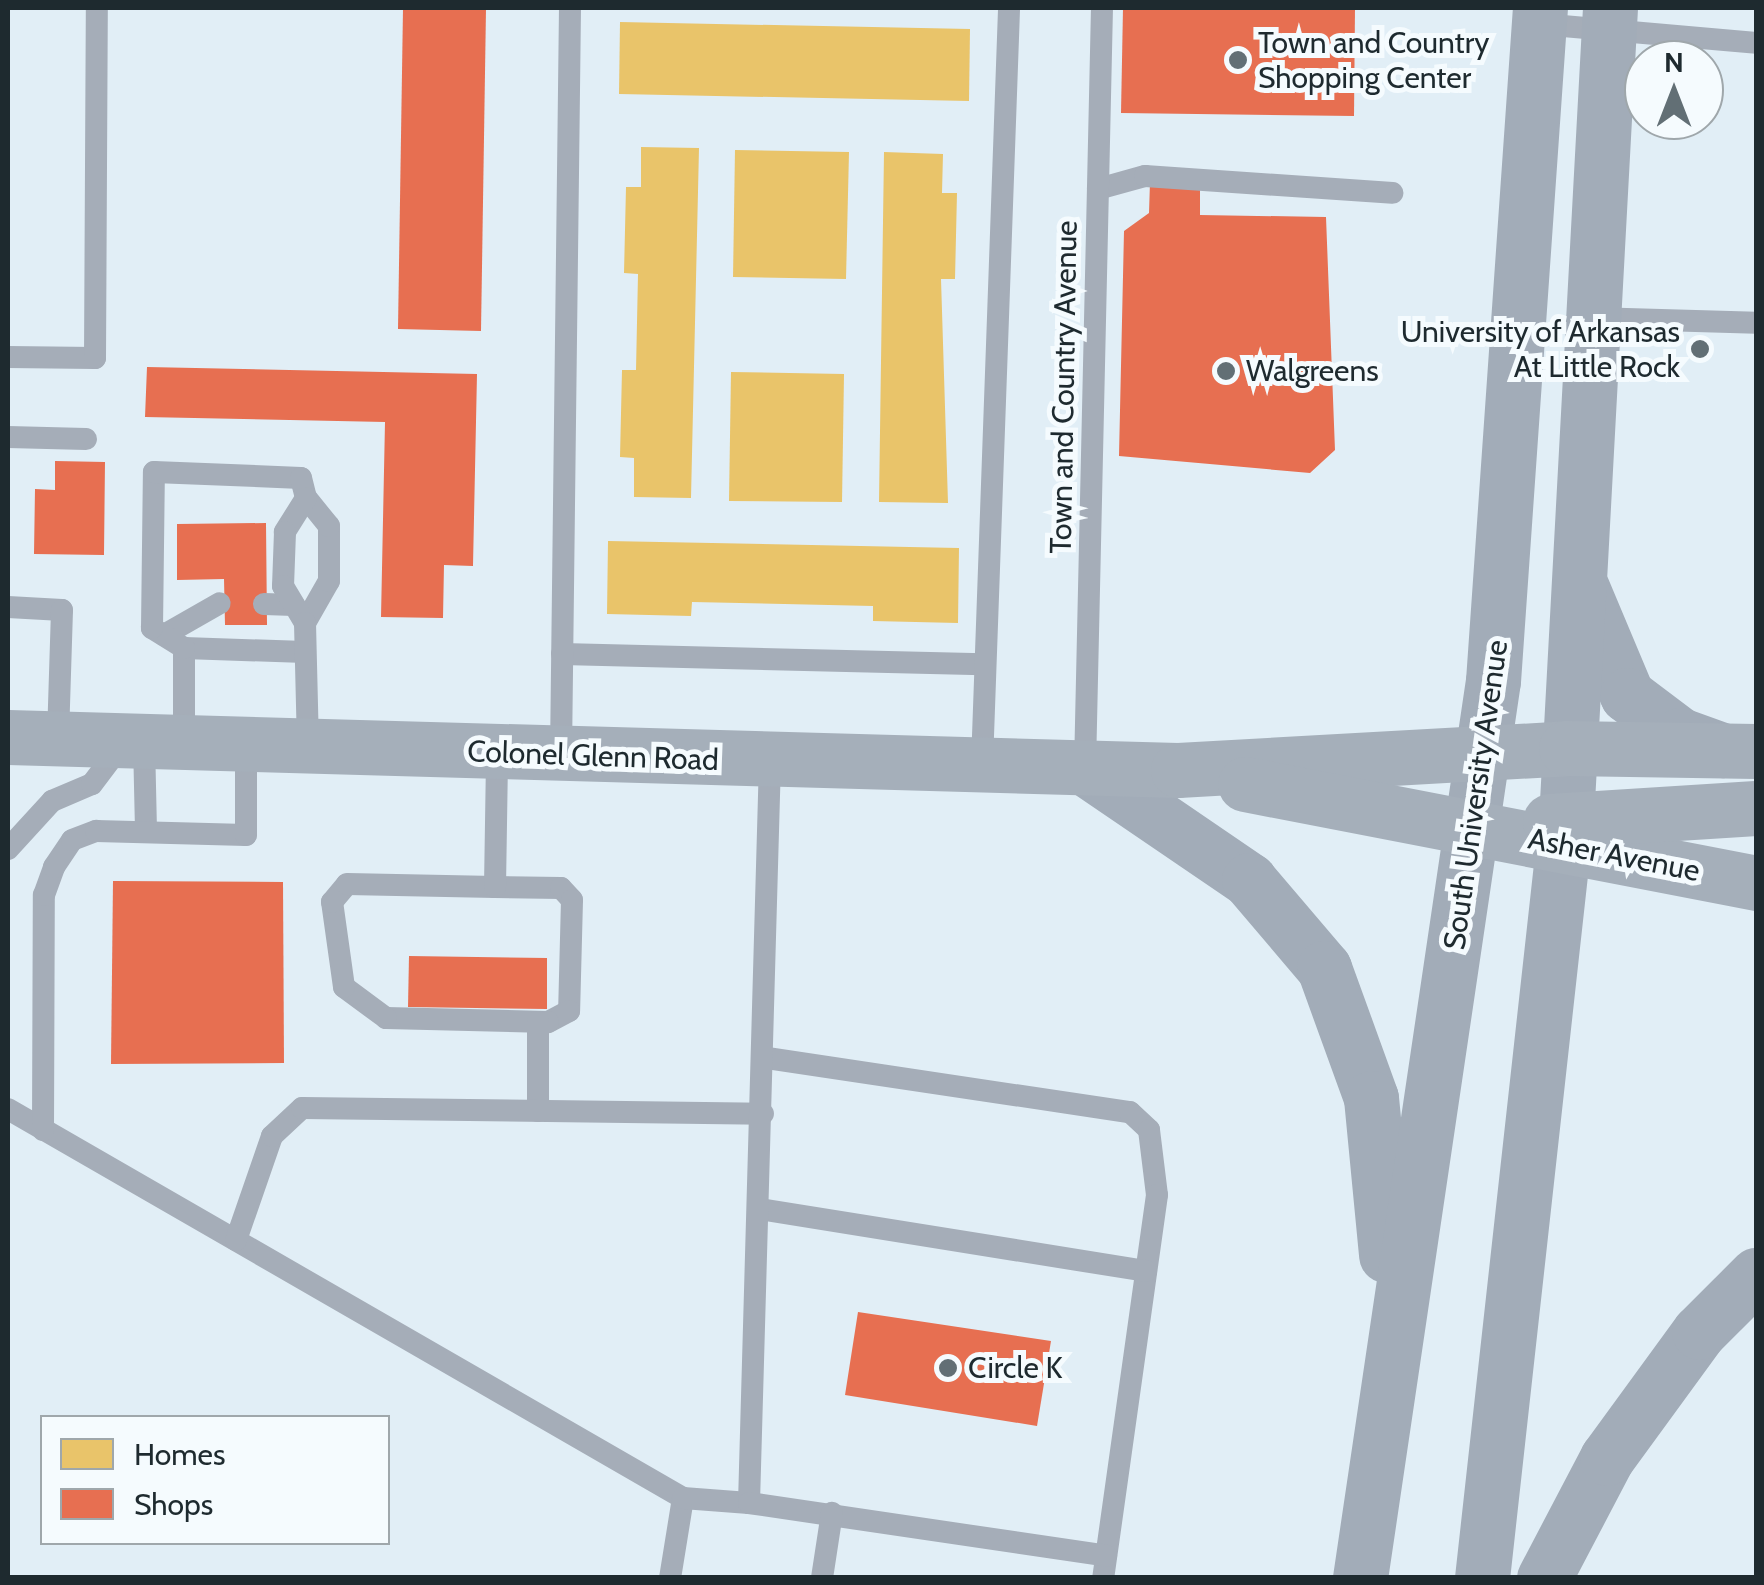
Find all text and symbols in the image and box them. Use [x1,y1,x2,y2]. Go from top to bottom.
place label: Town and Country Shopping Center [1258,25,1489,96]
north arrow [1624,40,1724,140]
text: N [1664,45,1684,79]
marker: Town and Country Shopping Center [1227,49,1249,71]
street label: Town and Country Avenue [1043,220,1085,554]
place label: University of Arkansas At Little Rock [1401,314,1680,384]
marker: University of Arkansas At Little Rock [1689,338,1711,360]
place label: Walgreens [1246,353,1379,389]
marker: Walgreens [1215,360,1237,382]
street label: South University Avenue [1436,638,1516,952]
street label: Colonel Glenn Road [467,734,719,778]
street label: Asher Avenue [1525,821,1703,889]
place label: Circle K [968,1350,1062,1386]
marker: Circle K [937,1357,959,1379]
legend [40,1415,390,1545]
text: Homes [134,1436,225,1473]
text: Shops [134,1486,213,1523]

